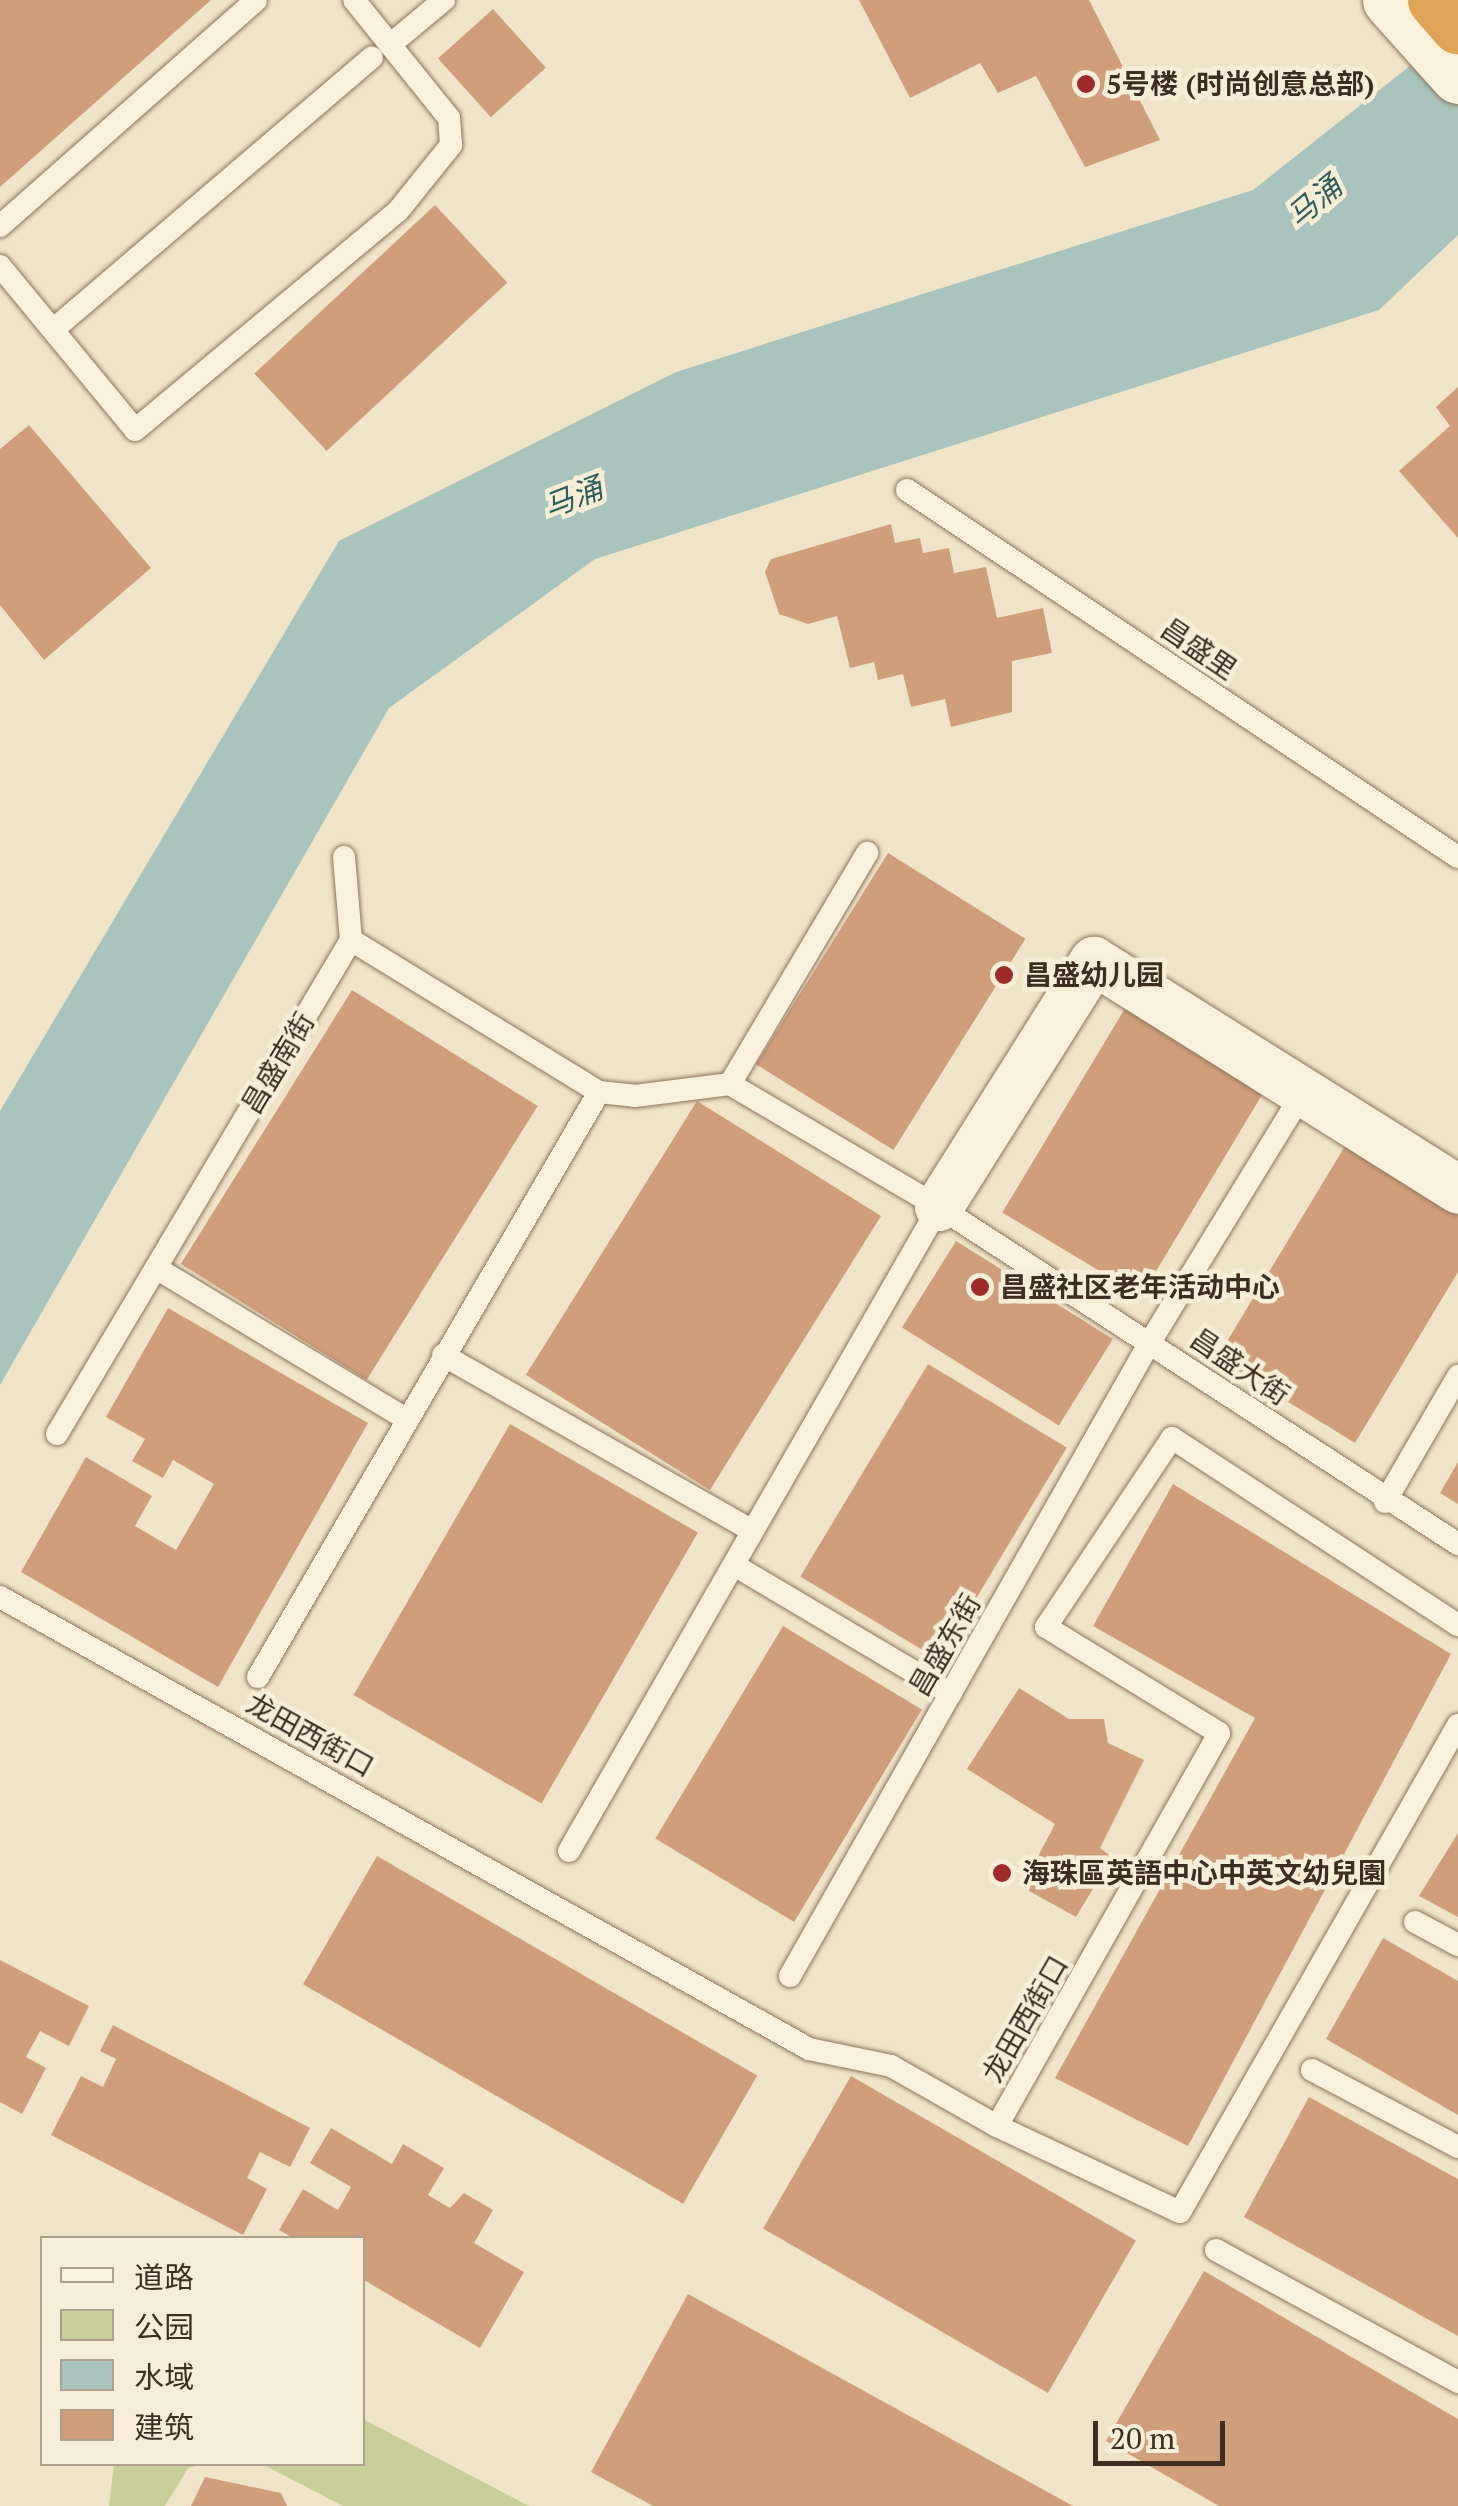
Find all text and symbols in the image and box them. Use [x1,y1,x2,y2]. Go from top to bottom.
place label: 5号楼 (时尚创意总部) [1106,67,1374,101]
marker: 5号楼 (时尚创意总部) [1075,73,1097,95]
water label: 马涌 [1279,168,1349,234]
water label: 马涌 [539,469,607,525]
street label: 昌盛里 [1155,612,1243,686]
place label: 昌盛幼儿园 [1024,958,1164,992]
marker: 昌盛幼儿园 [993,964,1015,986]
street label: 昌盛南街 [235,1006,321,1120]
place label: 昌盛社区老年活动中心 [1000,1270,1280,1304]
marker: 昌盛社区老年活动中心 [969,1276,991,1298]
street label: 昌盛大街 [1184,1322,1296,1412]
street label: 昌盛东街 [902,1588,988,1702]
street label: 龙田西街口 [241,1686,379,1784]
place label: 海珠區英語中心中英文幼兒園 [1022,1856,1386,1890]
marker: 海珠區英語中心中英文幼兒園 [991,1862,1013,1884]
street label: 龙田西街口 [975,1950,1075,2088]
legend [40,2236,365,2466]
text: 道路 [134,2257,194,2297]
text: 公园 [134,2307,194,2347]
text: 水域 [134,2357,194,2397]
scale bar [1098,2401,1230,2463]
text: 建筑 [134,2407,194,2447]
text: 20 m [1110,2418,1175,2458]

